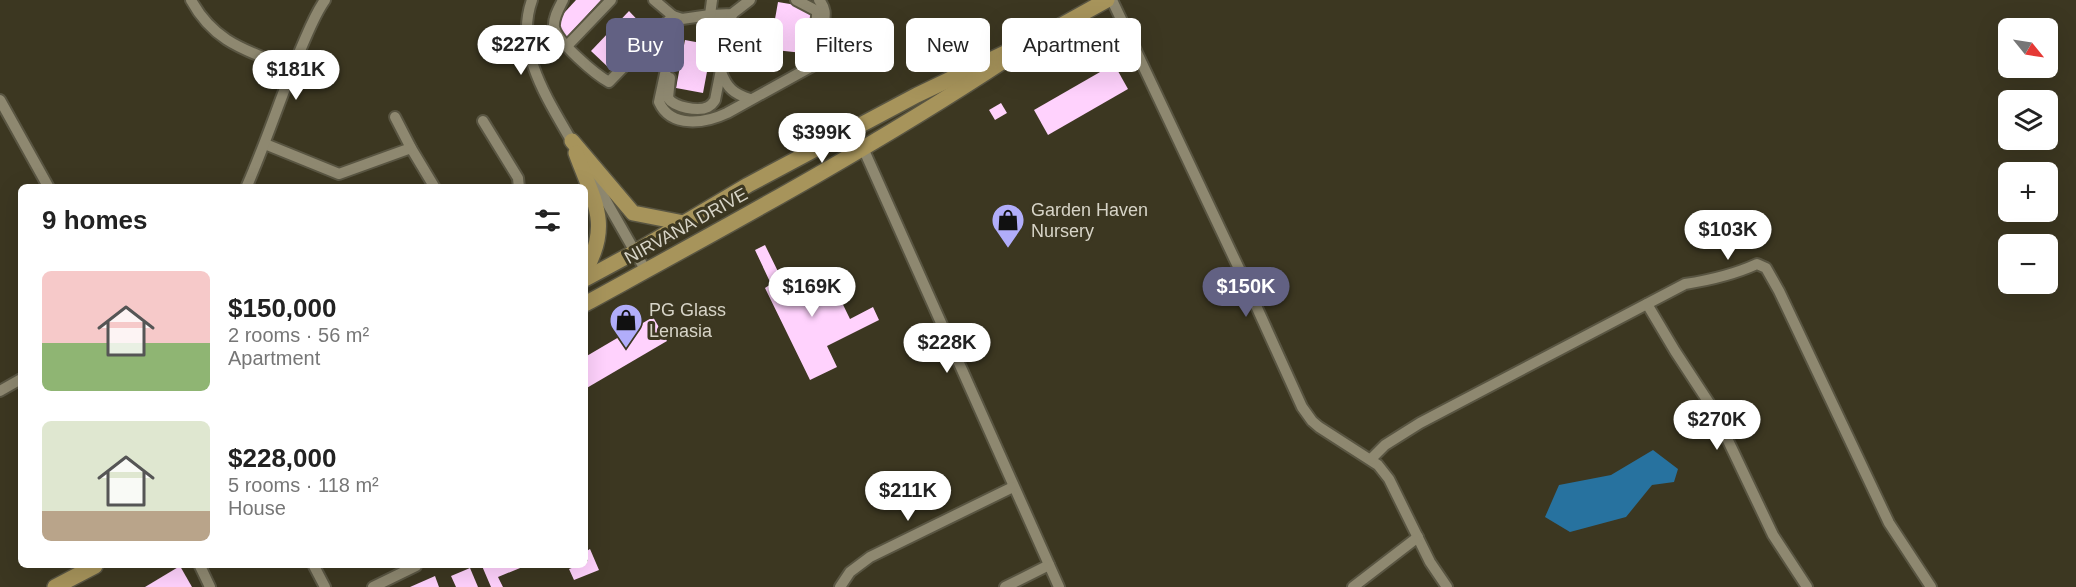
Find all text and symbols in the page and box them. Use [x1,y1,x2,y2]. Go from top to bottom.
chip: Buy [606,18,684,72]
chip: Rent [696,18,783,72]
chip: Filters [795,18,894,72]
chip: New [906,18,990,72]
chip: Apartment [1002,18,1141,72]
north arrow [1998,18,2058,78]
map controls [1998,18,2058,294]
pin: $227K [479,25,563,76]
text: $227K [492,33,550,55]
pin: $181K [254,50,338,101]
text: $181K [267,58,325,80]
button: layers [1998,90,2058,150]
pin: $399K [780,113,864,164]
text: $399K [793,121,851,143]
button: + [1998,162,2058,222]
street label: NIRVANA DRIVE [621,184,751,268]
place label: Garden Haven Nursery [1031,200,1148,241]
shop icon: Garden Haven Nursery [990,202,1026,249]
icon: filters [531,204,564,237]
text: 9 homes [42,205,148,235]
pin: $103K [1686,210,1770,261]
text: $103K [1699,218,1757,240]
button: − [1998,234,2058,294]
pin: $169K [770,267,854,318]
pin: $150K [1204,267,1288,318]
text: $169K [783,275,841,297]
text: $150K [1217,275,1275,297]
text: $150,000 [228,293,336,323]
icon: home [90,295,162,367]
place label: PG Glass Lenasia [649,300,726,341]
shop icon: PG Glass Lenasia [608,302,644,349]
pin: $228K [905,323,989,374]
text: 2 rooms · 56 m² [228,324,369,346]
text: $228K [918,331,976,353]
text: Apartment [228,347,320,369]
pin: $270K [1675,400,1759,451]
text: $270K [1688,408,1746,430]
text: $228,000 [228,443,336,473]
icon: home [90,445,162,517]
pin: $211K [866,471,950,522]
text: 5 rooms · 118 m² [228,474,379,496]
text: $211K [879,479,937,501]
text: House [228,497,286,519]

